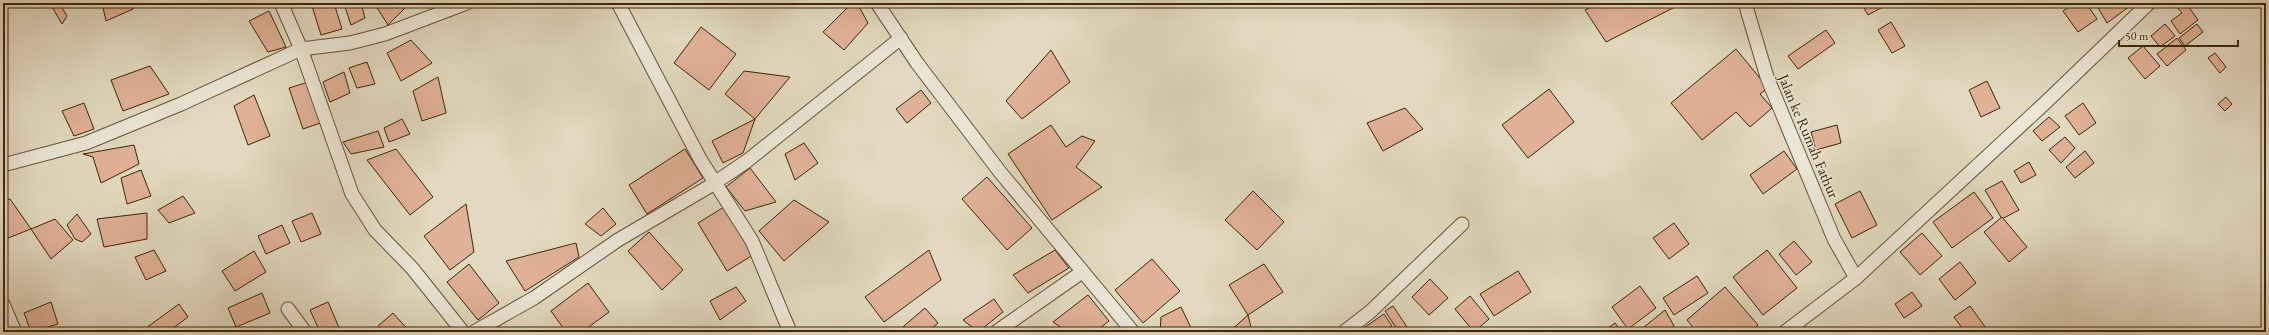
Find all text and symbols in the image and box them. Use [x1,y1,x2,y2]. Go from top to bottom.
scale bar [2119,22,2238,48]
text: 50 m [2125,28,2149,44]
street label: Jalan ke Rumah Fathur [1773,69,1844,201]

